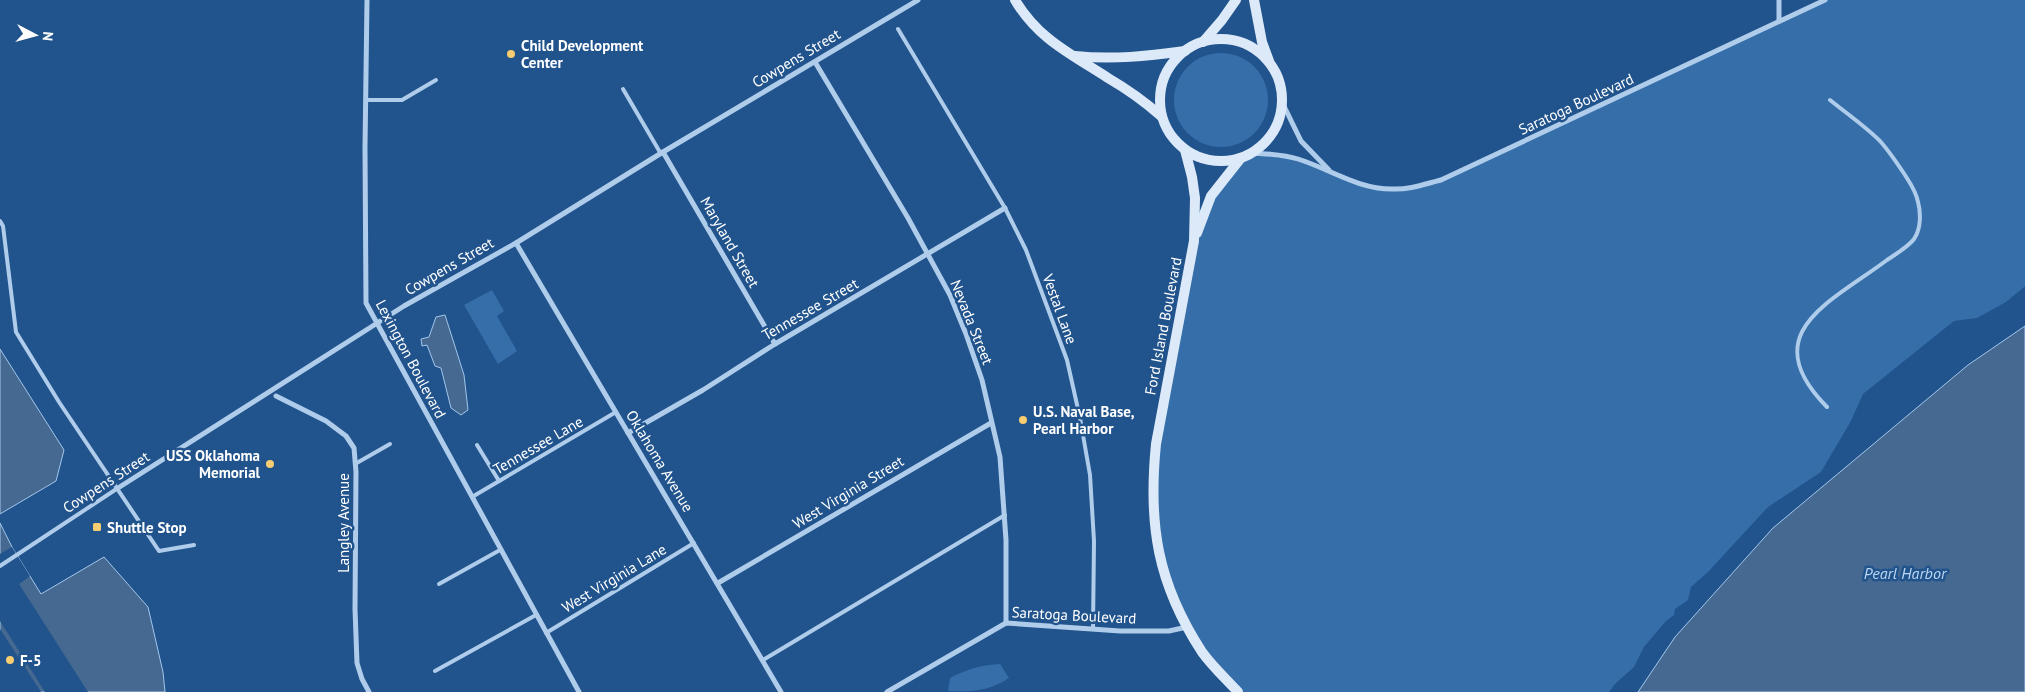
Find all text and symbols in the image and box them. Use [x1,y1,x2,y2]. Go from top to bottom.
north arrow [10,10,60,60]
street label: Cowpens Street [748,24,844,92]
text: N [38,31,57,42]
place label: Child Development Center [521,36,644,72]
marker: Child Development Center [505,48,517,60]
street label: Saratoga Boulevard [1515,69,1637,139]
street label: Maryland Street [696,193,764,291]
street label: Cowpens Street [401,233,497,299]
street label: Ford Island Boulevard [1140,255,1186,397]
street label: Vestal Lane [1038,270,1081,347]
street label: Tennessee Street [758,274,862,344]
street label: Nevada Street [946,277,998,367]
street label: Lexington Boulevard [372,296,450,422]
place label: U.S. Naval Base, Pearl Harbor [1033,402,1135,438]
street label: Oklahoma Avenue [622,407,698,515]
street label: Tennessee Lane [490,412,586,478]
marker: U.S. Naval Base, Pearl Harbor [1017,414,1029,426]
place label: USS Oklahoma Memorial [166,446,261,482]
street label: Cowpens Street [59,447,153,517]
street label: West Virginia Street [789,451,907,533]
marker: USS Oklahoma Memorial [264,458,276,470]
street label: Langley Avenue [334,473,353,573]
place label: Shuttle Stop [107,518,187,537]
marker: Shuttle Stop [91,521,103,533]
street label: West Virginia Lane [558,539,670,617]
water label: Pearl Harbor [1864,563,1948,583]
street label: Saratoga Boulevard [1011,602,1137,628]
place label: F-5 [20,651,42,670]
marker: F-5 [4,654,16,666]

